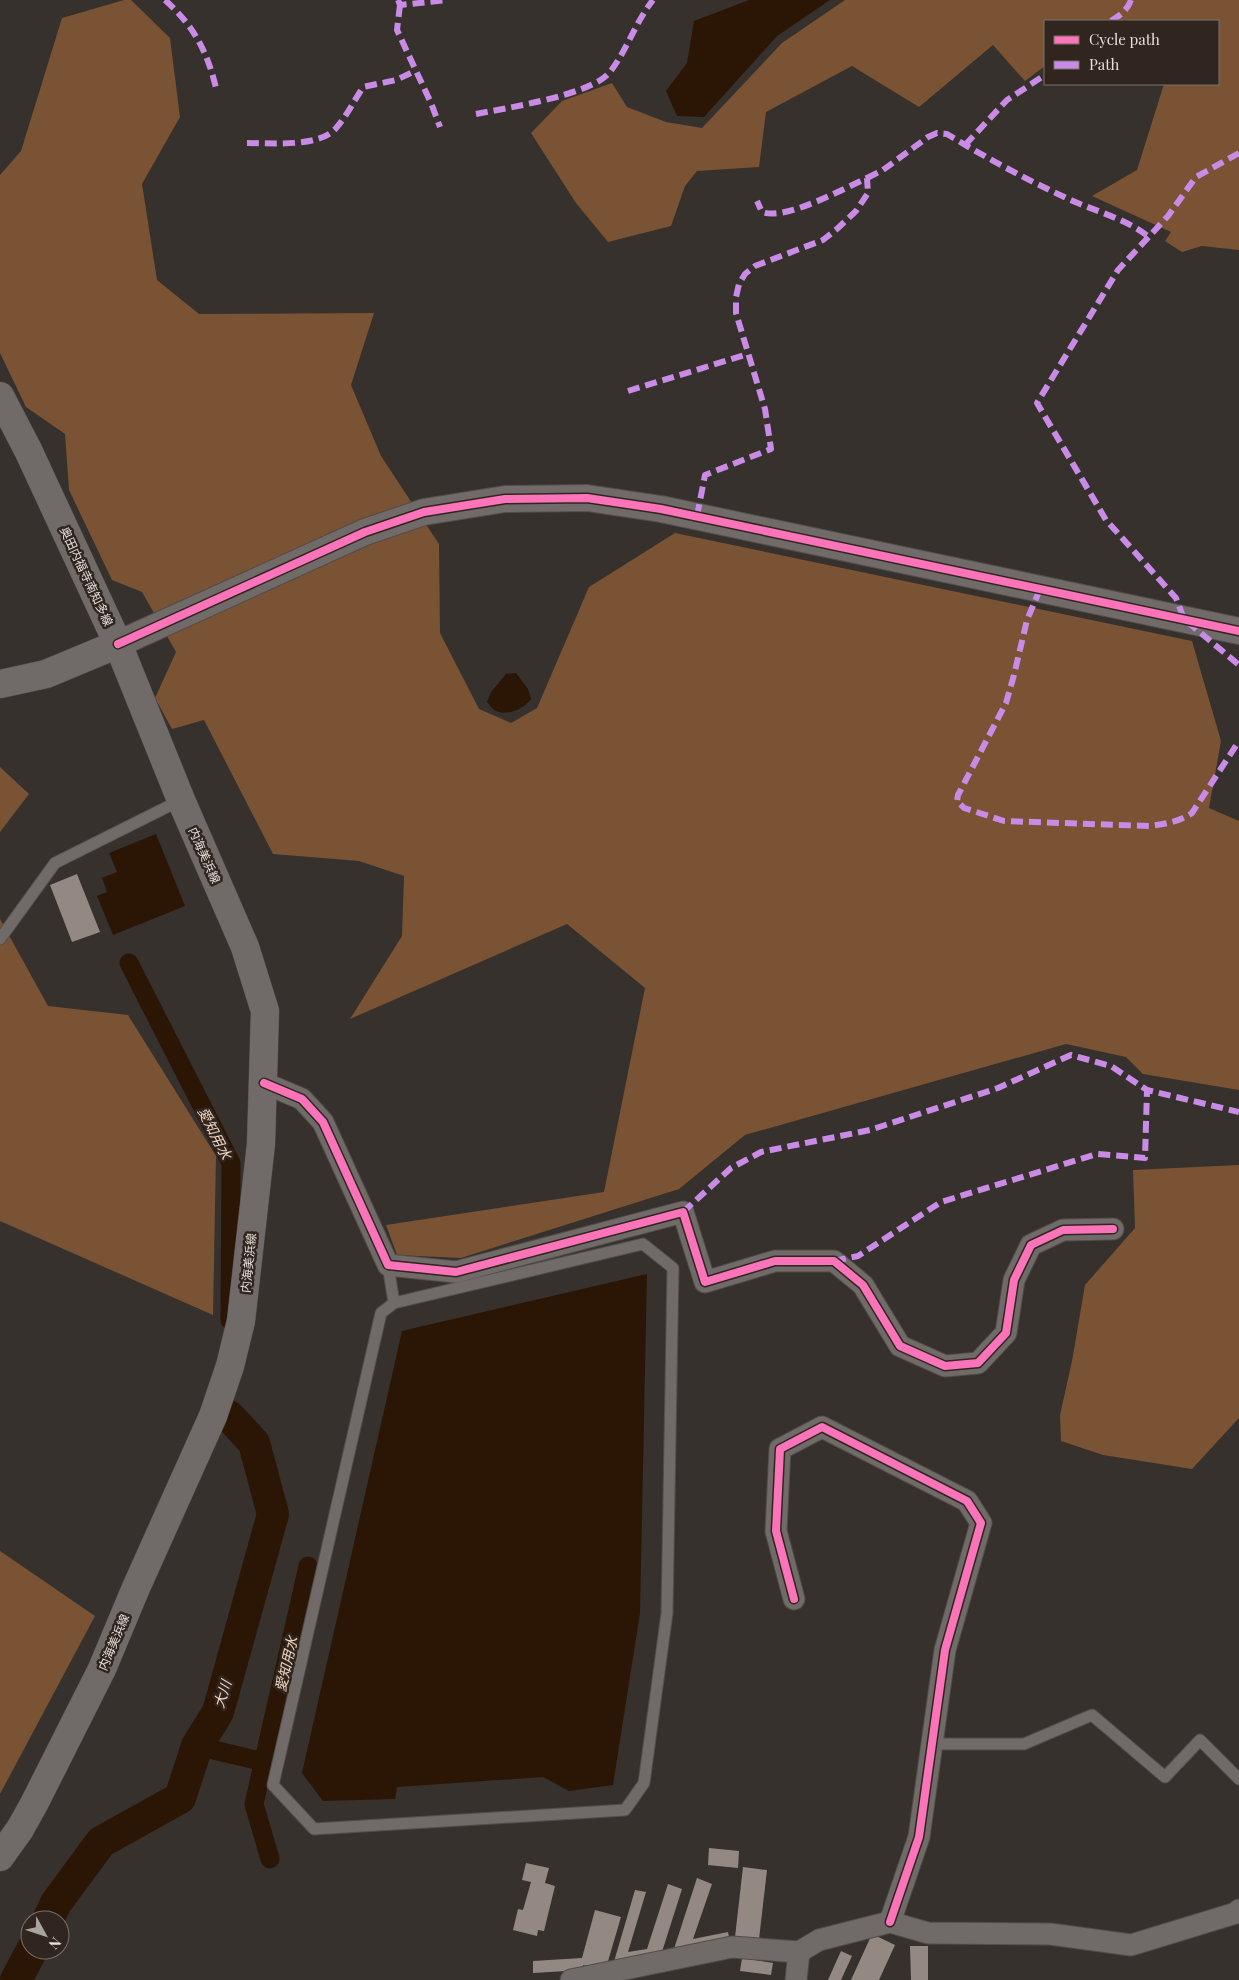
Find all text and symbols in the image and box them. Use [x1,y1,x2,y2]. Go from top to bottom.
legend [1044,20,1219,85]
text: Cycle path [1089,29,1160,49]
text: Path [1089,54,1119,74]
street label: 奥田内福寺南知多線 [57,524,117,628]
street label: 内海美浜線 [185,824,225,886]
water label: 愛知用水 [194,1104,237,1164]
street label: 内海美浜線 [237,1232,259,1294]
street label: 内海美浜線 [94,1611,132,1673]
water label: 愛知用水 [270,1633,302,1693]
water label: 大川 [209,1676,236,1710]
north arrow [20,1910,70,1960]
text: N [45,1934,66,1954]

